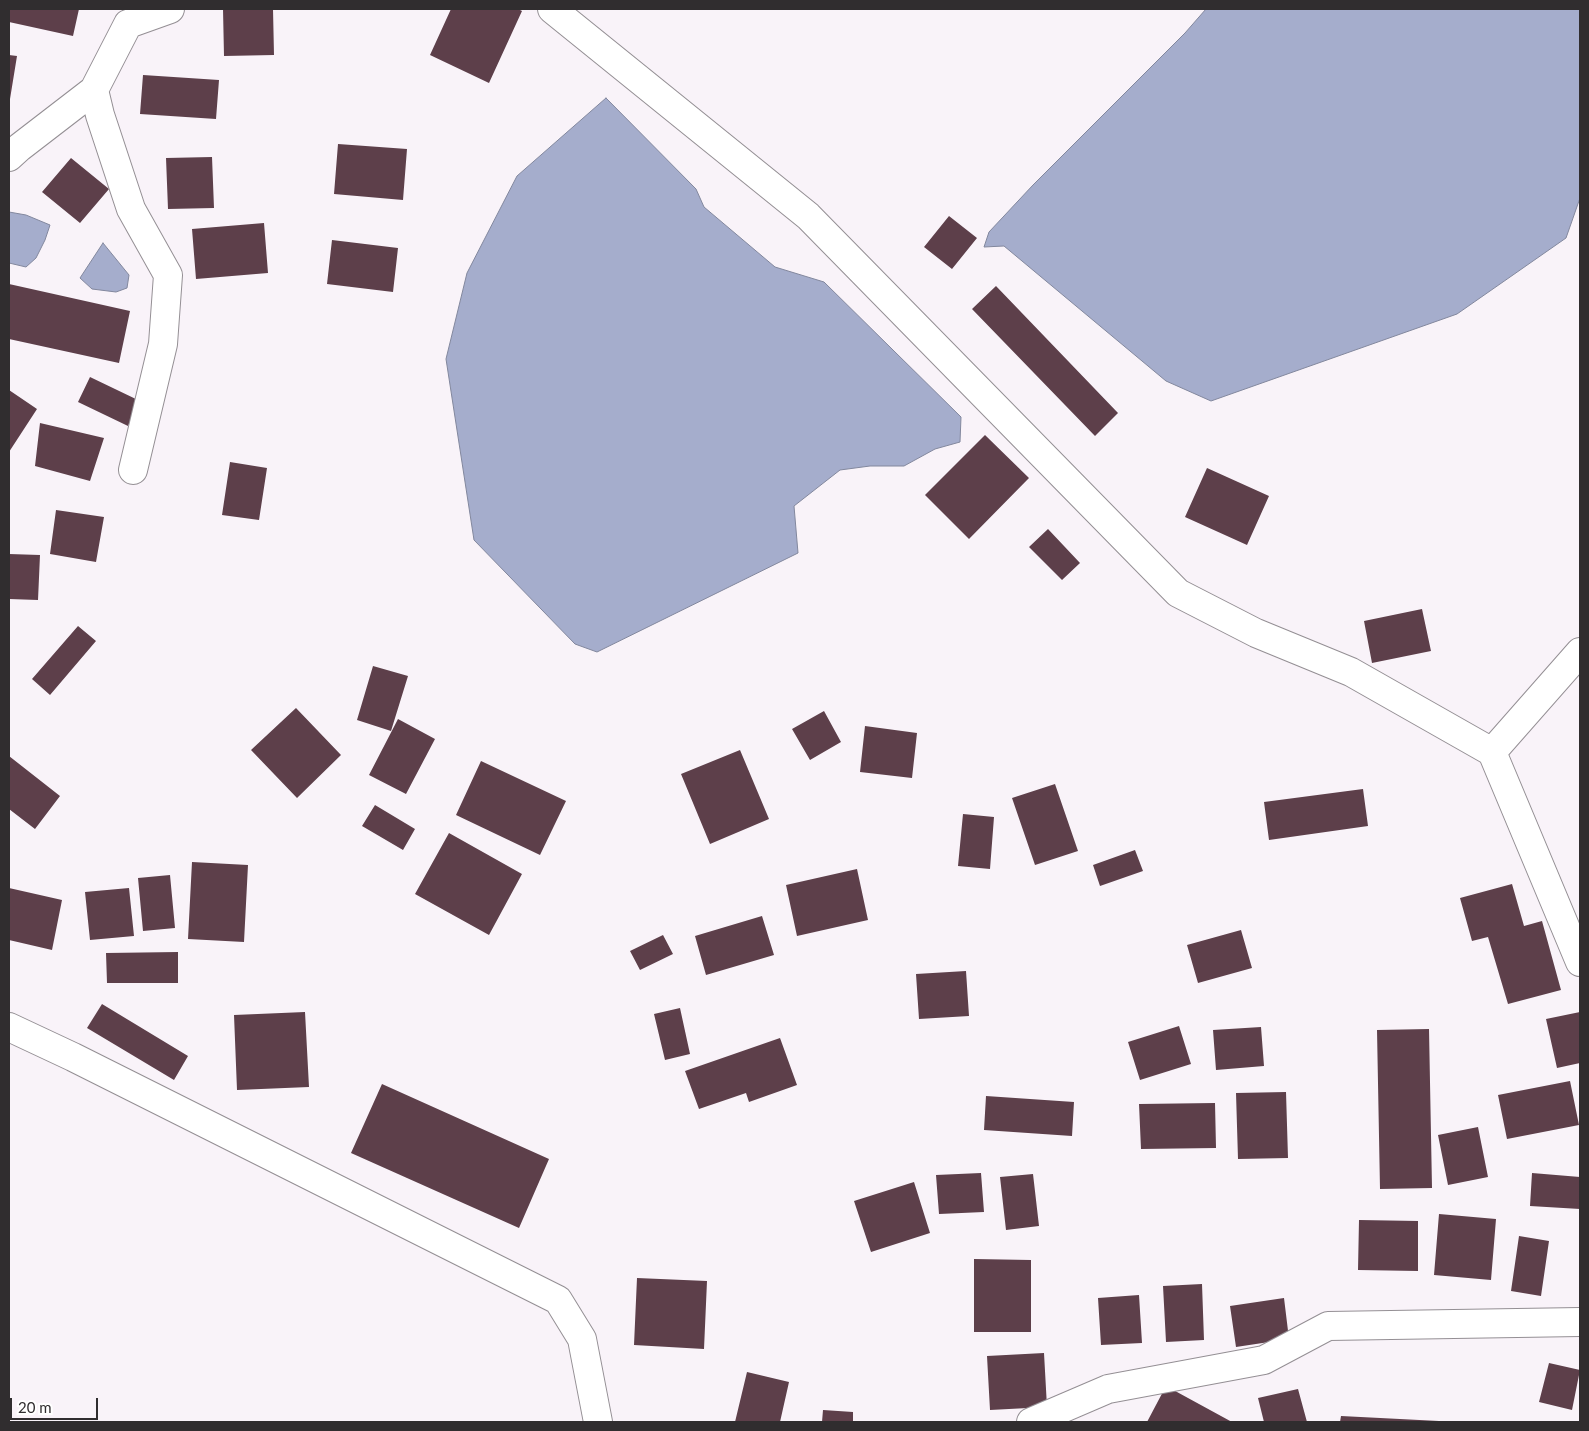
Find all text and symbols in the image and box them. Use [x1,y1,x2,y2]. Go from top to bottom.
scale bar [12,1388,100,1420]
text: 20 m [18,1398,52,1416]

